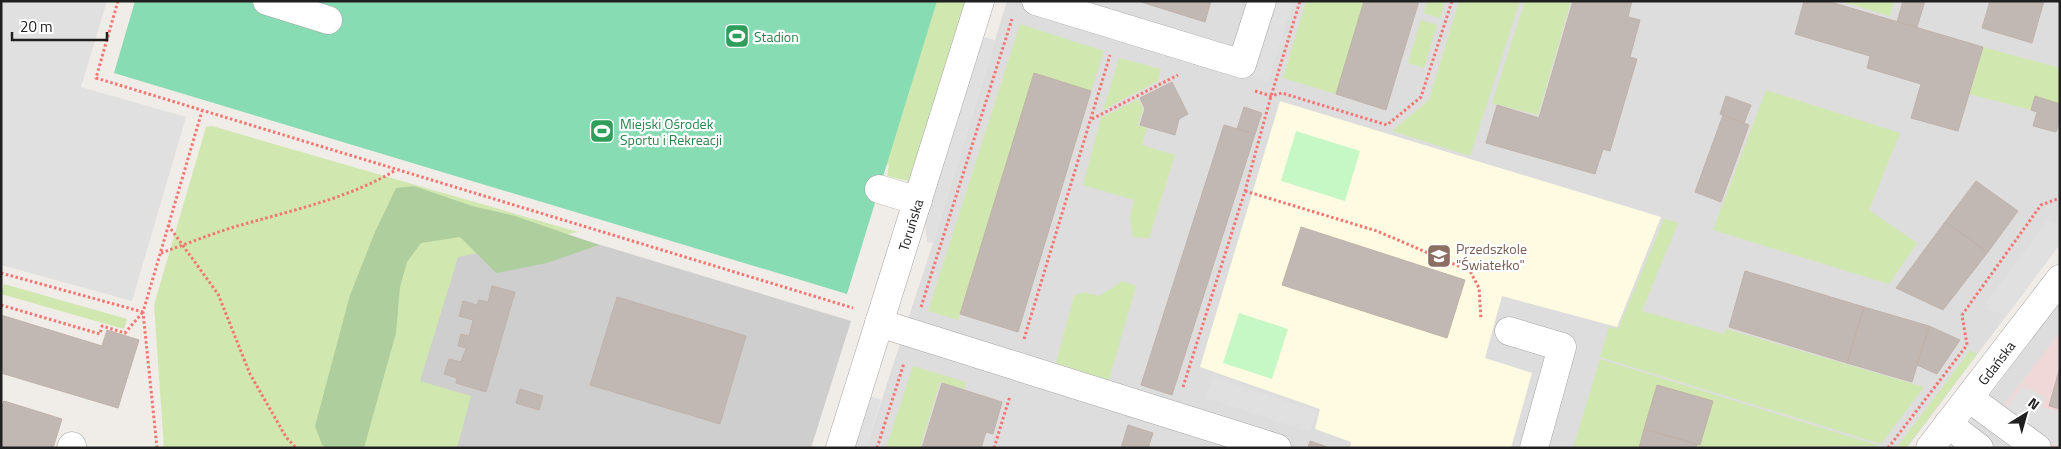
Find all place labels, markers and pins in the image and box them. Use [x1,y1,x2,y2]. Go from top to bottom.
sports icon: Stadion [724,23,750,49]
place label: Stadion [754,26,799,47]
place label: Miejski Ośrodek Sportu i Rekreacji [620,113,722,150]
sports icon: Miejski Ośrodek Sportu i Rekreacji [589,118,615,144]
place label: Przedszkole "Światełko" [1456,238,1527,275]
school or university icon: Przedszkole "Światełko" [1426,243,1452,269]

